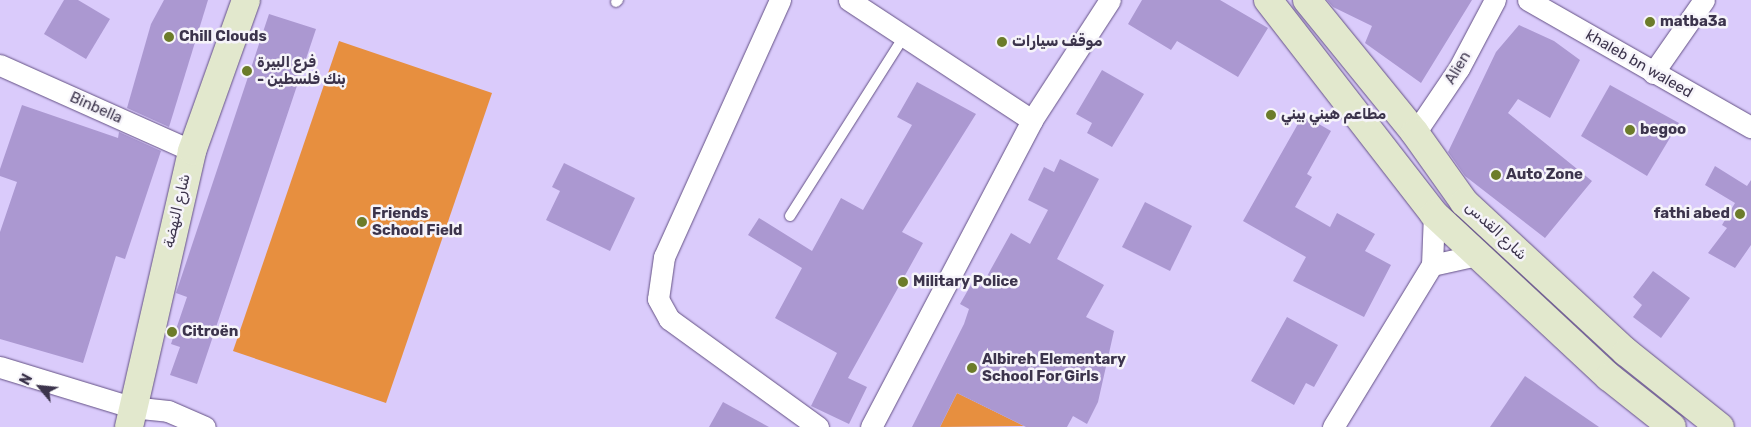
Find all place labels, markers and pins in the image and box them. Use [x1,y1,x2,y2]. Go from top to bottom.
place label: matba3a [1660,13,1727,31]
marker: matba3a [1644,16,1656,28]
place label: Chill Clouds [179,28,267,46]
marker: Chill Clouds [163,31,175,43]
place label: موقف سيارات [1012,33,1102,51]
marker: موقف سيارات [996,36,1008,48]
place label: فرع البيرة - بنك فلسطين [257,53,346,88]
marker: فرع البيرة - بنك فلسطين [241,65,253,77]
place label: مطاعم هيني بيني [1281,106,1386,124]
marker: مطاعم هيني بيني [1265,109,1277,121]
place label: begoo [1640,121,1686,139]
marker: begoo [1624,124,1636,136]
place label: Auto Zone [1506,166,1583,184]
marker: Auto Zone [1490,169,1502,181]
place label: Friends School Field [372,204,463,239]
place label: fathi abed [1654,205,1730,223]
marker: fathi abed [1734,208,1746,220]
marker: Friends School Field [356,216,368,228]
place label: Military Police [913,273,1019,291]
marker: Military Police [897,276,909,288]
place label: Citroën [182,323,238,341]
marker: Citroën [166,326,178,338]
place label: Albireh Elementary School For Girls [982,350,1126,385]
marker: Albireh Elementary School For Girls [966,362,978,374]

